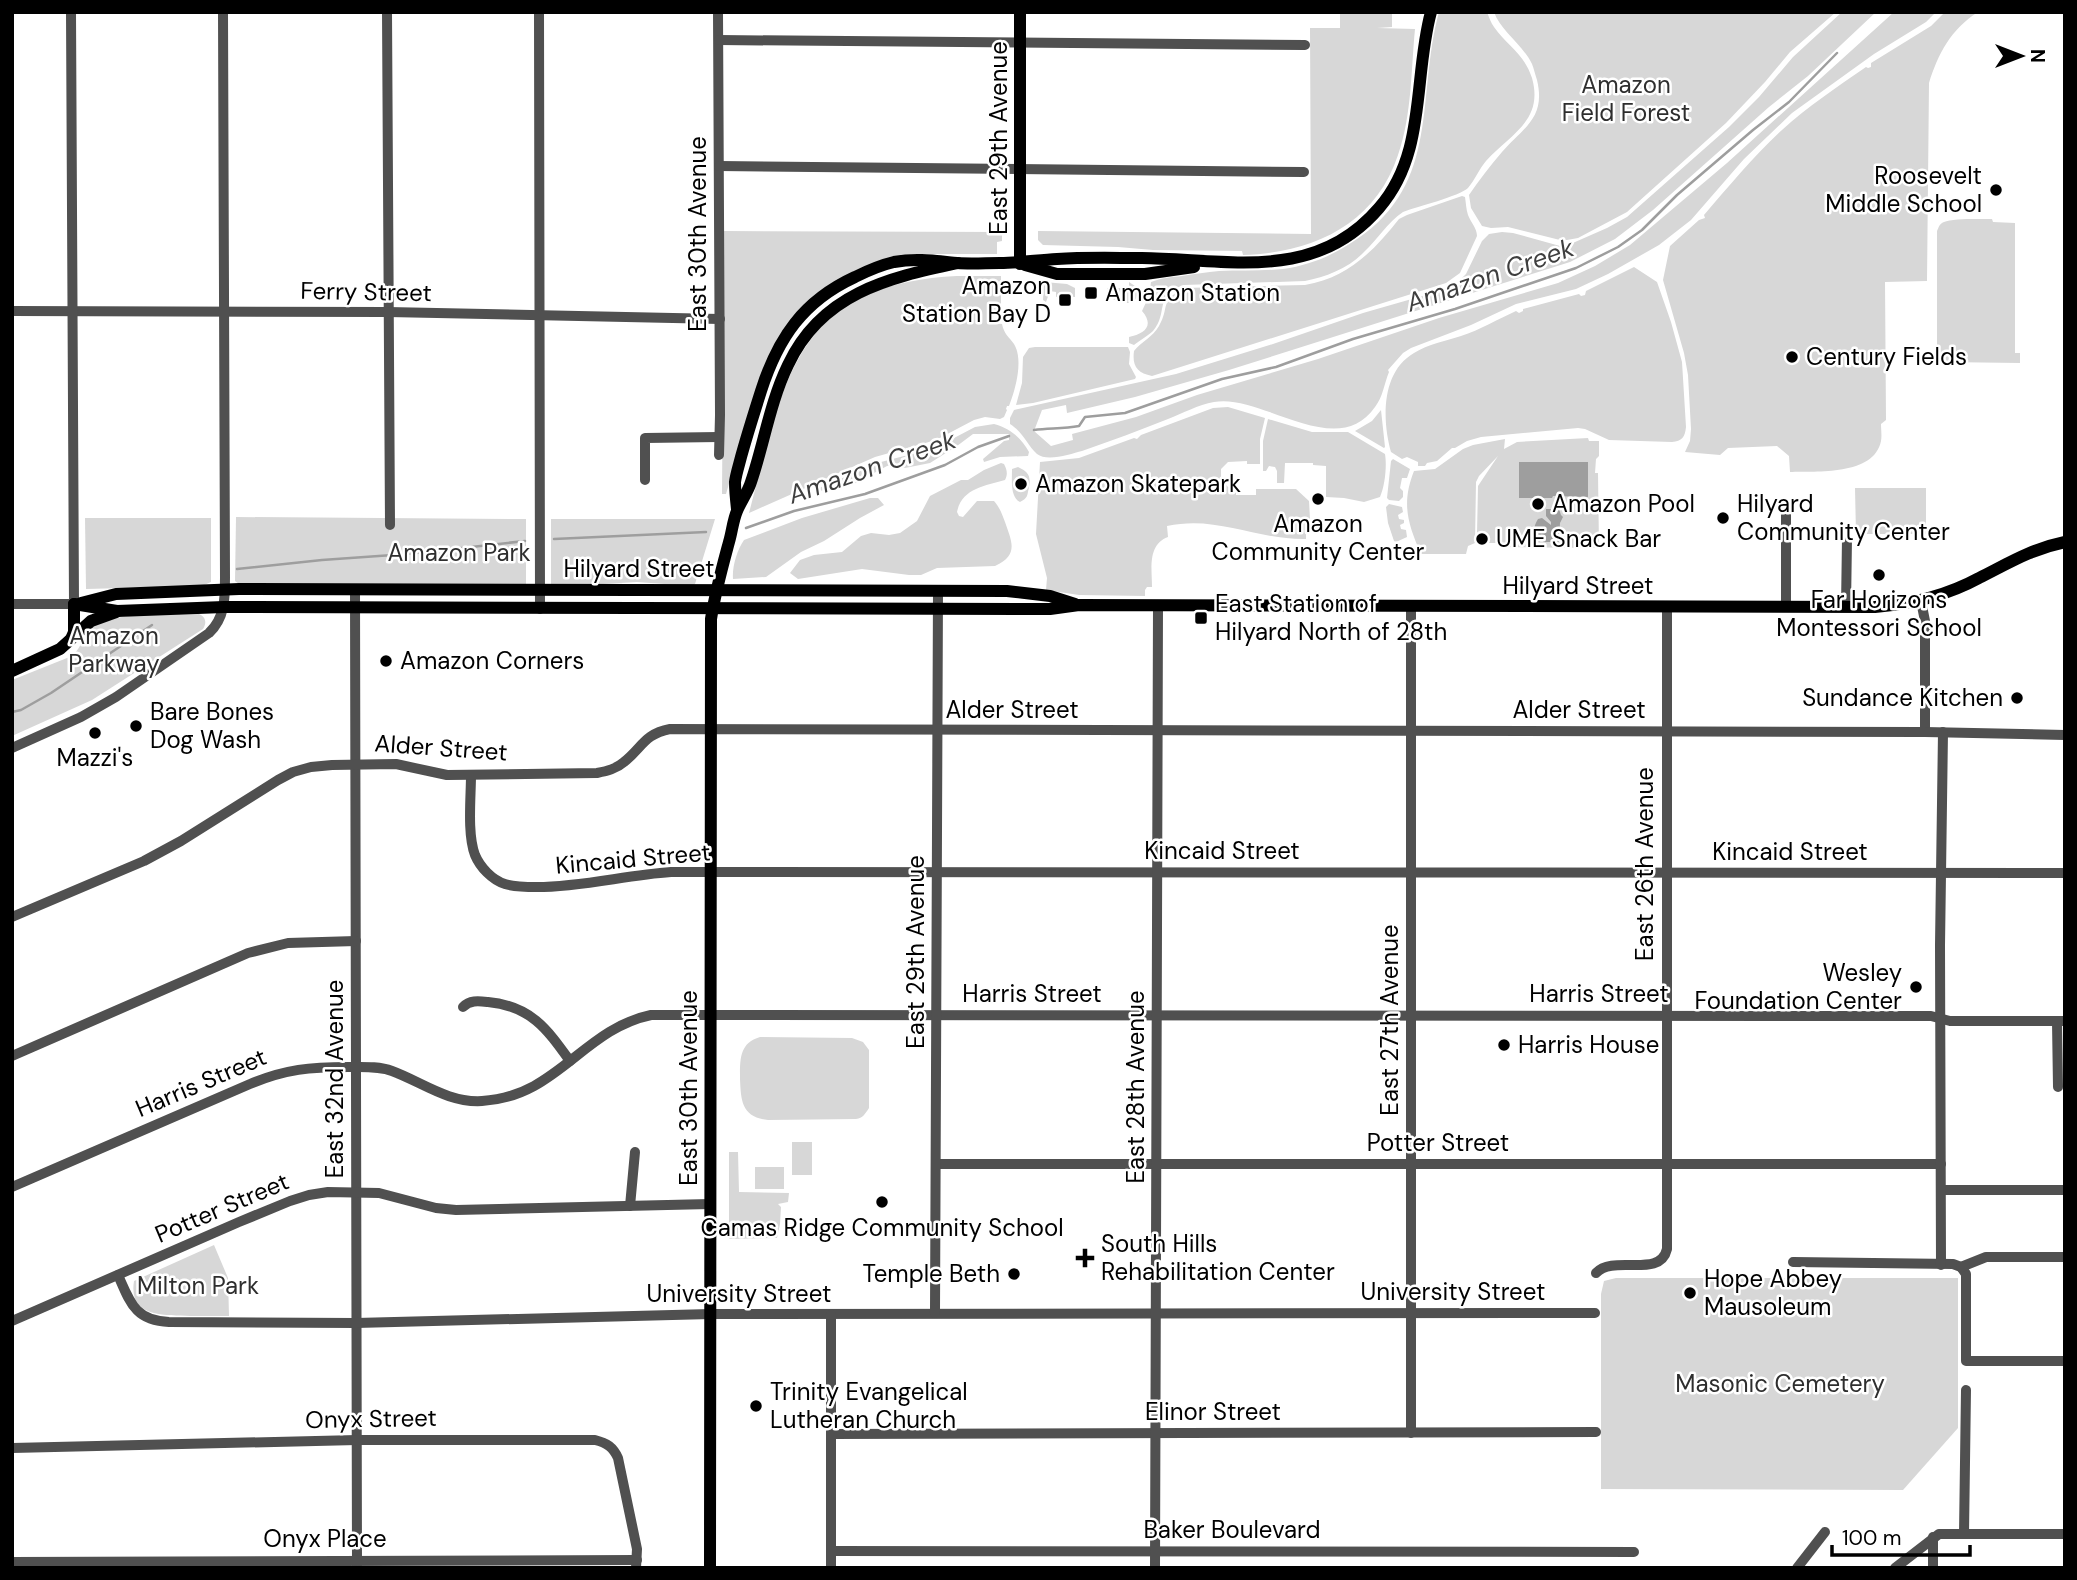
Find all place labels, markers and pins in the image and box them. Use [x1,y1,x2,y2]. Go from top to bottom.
place label: Roosevelt Middle School [1825,160,1982,219]
marker: Roosevelt Middle School [1988,182,2004,198]
place label: Amazon Station Bay D [902,270,1051,329]
place label: Amazon Station [1105,277,1280,308]
marker: Amazon Station [1083,285,1099,301]
marker: Amazon Station Bay D [1057,292,1073,308]
place label: Century Fields [1806,341,1967,372]
marker: Century Fields [1784,349,1800,365]
place label: Amazon Skatepark [1035,468,1241,499]
marker: Amazon Skatepark [1013,476,1029,492]
place label: Amazon Pool [1552,488,1695,519]
place label: Hilyard Community Center [1737,488,1950,547]
marker: Amazon Community Center [1310,491,1326,507]
marker: Amazon Pool [1530,496,1546,512]
place label: Amazon Community Center [1212,508,1425,567]
marker: Hilyard Community Center [1715,510,1731,526]
place label: UME Snack Bar [1496,523,1661,554]
marker: UME Snack Bar [1474,531,1490,547]
marker: Far Horizons Montessori School [1871,567,1887,583]
place label: Far Horizons Montessori School [1776,584,1982,643]
place label: East Station of Hilyard North of 28th [1215,588,1447,647]
marker: East Station of Hilyard North of 28th [1193,610,1209,626]
place label: Amazon Corners [400,645,584,676]
marker: Amazon Corners [378,653,394,669]
place label: Sundance Kitchen [1802,682,2003,713]
marker: Sundance Kitchen [2009,690,2025,706]
place label: Bare Bones Dog Wash [150,696,274,755]
marker: Bare Bones Dog Wash [128,718,144,734]
marker: Mazzi's [87,725,103,741]
place label: Mazzi's [57,742,133,773]
place label: Wesley Foundation Center [1694,957,1902,1016]
marker: Wesley Foundation Center [1908,979,1924,995]
place label: Harris House [1518,1029,1659,1060]
marker: Harris House [1496,1037,1512,1053]
marker: Camas Ridge Community School [874,1194,890,1210]
place label: Camas Ridge Community School [700,1212,1064,1243]
place label: South Hills Rehabilitation Center [1101,1228,1335,1287]
marker: South Hills Rehabilitation Center [1075,1248,1095,1268]
place label: Temple Beth [862,1258,1000,1289]
place label: Hope Abbey Mausoleum [1704,1263,1842,1322]
marker: Temple Beth [1006,1266,1022,1282]
marker: Hope Abbey Mausoleum [1682,1285,1698,1301]
place label: Trinity Evangelical Lutheran Church [770,1376,968,1435]
marker: Trinity Evangelical Lutheran Church [748,1398,764,1414]

